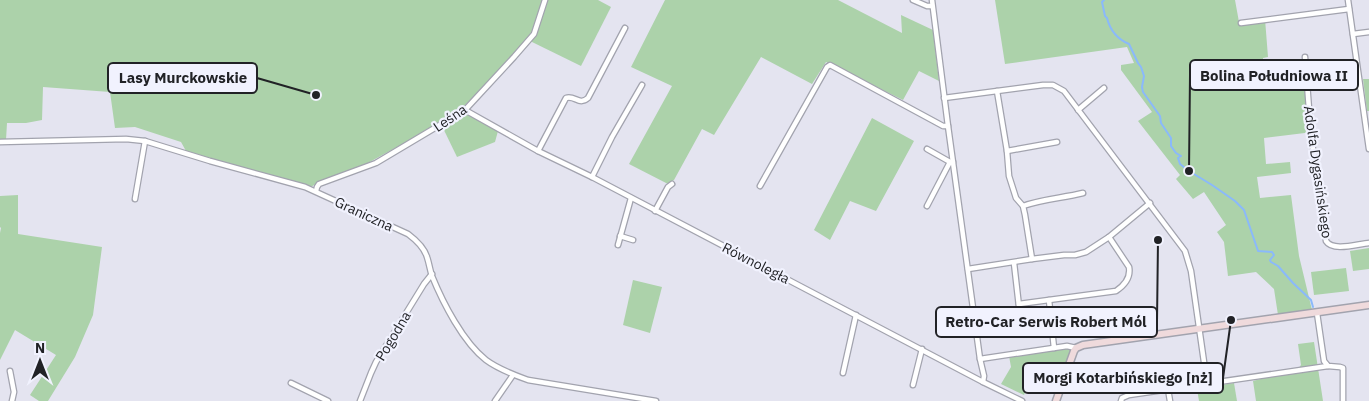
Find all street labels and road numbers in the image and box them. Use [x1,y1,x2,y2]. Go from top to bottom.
street label: Leśna [430,100,471,136]
street label: Adolfa Dygasińskiego [1300,105,1336,240]
street label: Graniczna [332,193,397,236]
street label: Równoległa [719,238,793,288]
street label: Pogodna [371,307,415,364]

